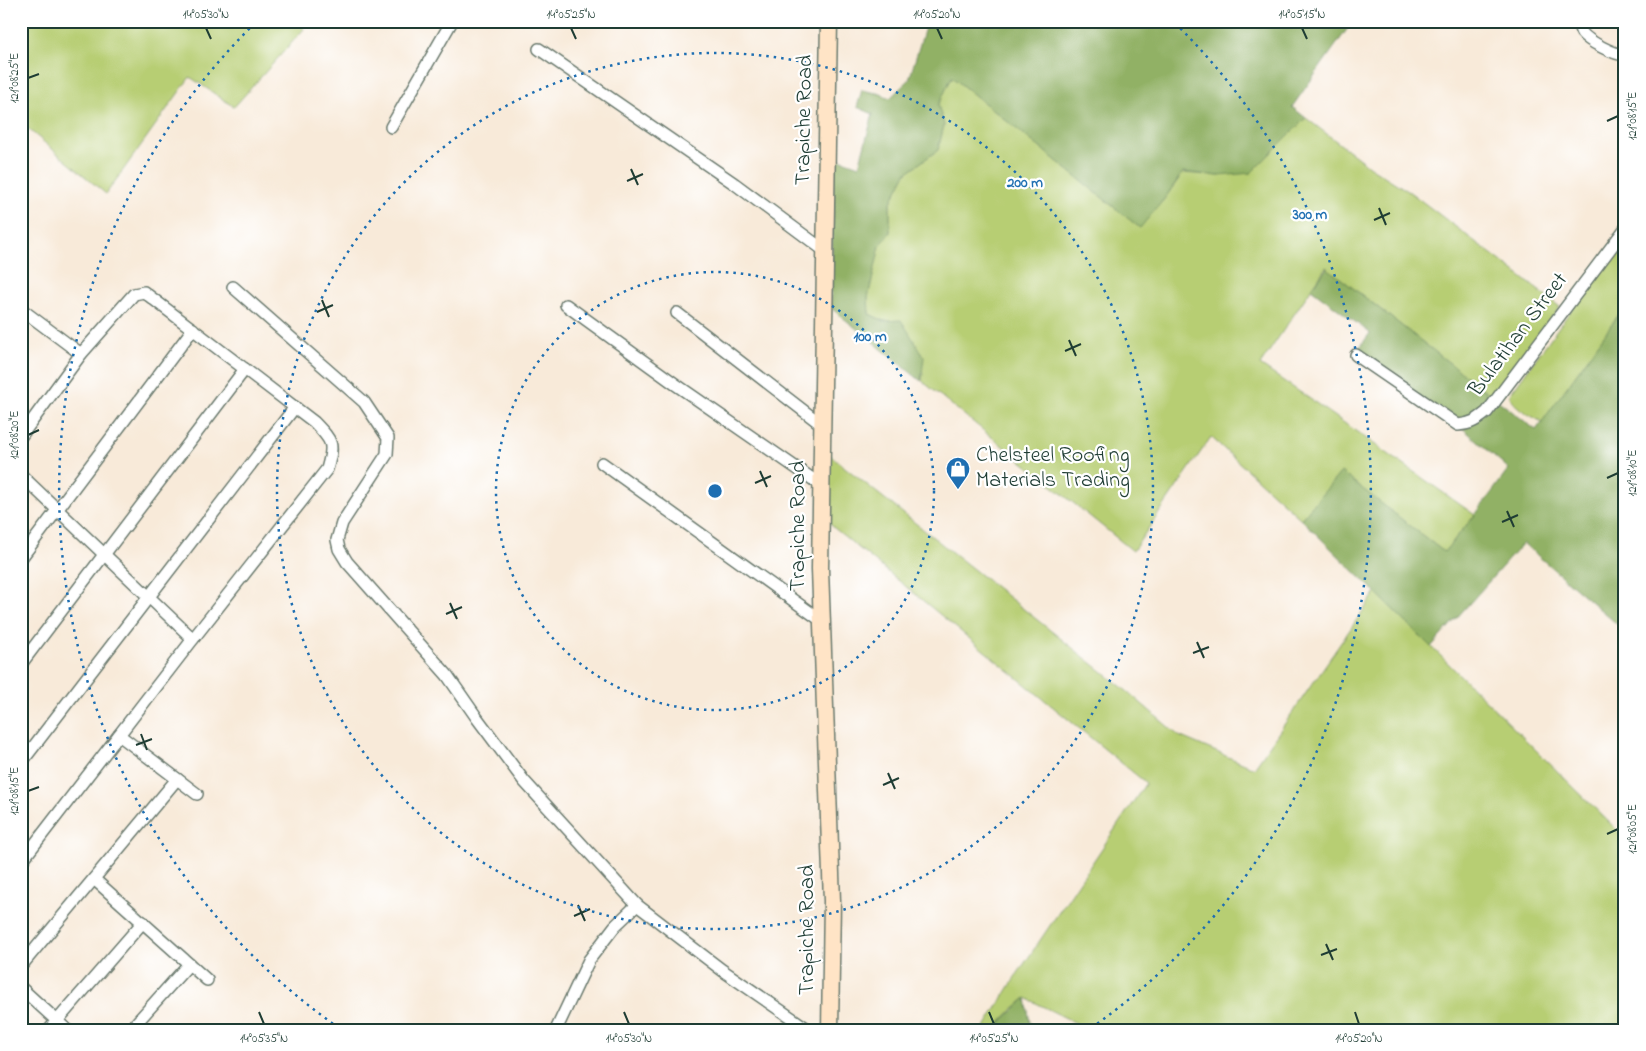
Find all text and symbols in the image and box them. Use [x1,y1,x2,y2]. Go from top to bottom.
text: 14°05'30"N [183,6,229,24]
text: 14°05'25"N [546,6,596,24]
text: 14°05'20"N [913,6,961,24]
text: 14°05'15"N [1279,6,1325,24]
text: 121°08'25"E [6,53,24,103]
street label: Trapiche Road [788,54,822,186]
text: 121°08'15"E [1624,92,1642,140]
text: 200 m [1006,172,1043,194]
text: 300 m [1292,204,1328,226]
street label: Bulatihan Street [1461,266,1577,405]
text: 100 m [853,326,887,348]
text: 121°08'20"E [6,411,24,459]
place label: Chelsteel Roofing Materials Trading [976,440,1130,498]
text: 121°08'10"E [1624,450,1642,496]
shop icon: Chelsteel Roofing Materials Trading [945,456,971,490]
street label: Trapiche Road [783,461,815,591]
centre of rings [706,482,724,500]
text: 121°08'15"E [6,767,24,815]
text: 121°08'05"E [1624,804,1642,854]
street label: Trapiche Road [792,865,824,995]
text: 14°05'35"N [240,1030,288,1048]
text: 14°05'30"N [606,1030,652,1048]
text: 14°05'25"N [969,1030,1019,1048]
text: 14°05'20"N [1335,1030,1383,1048]

